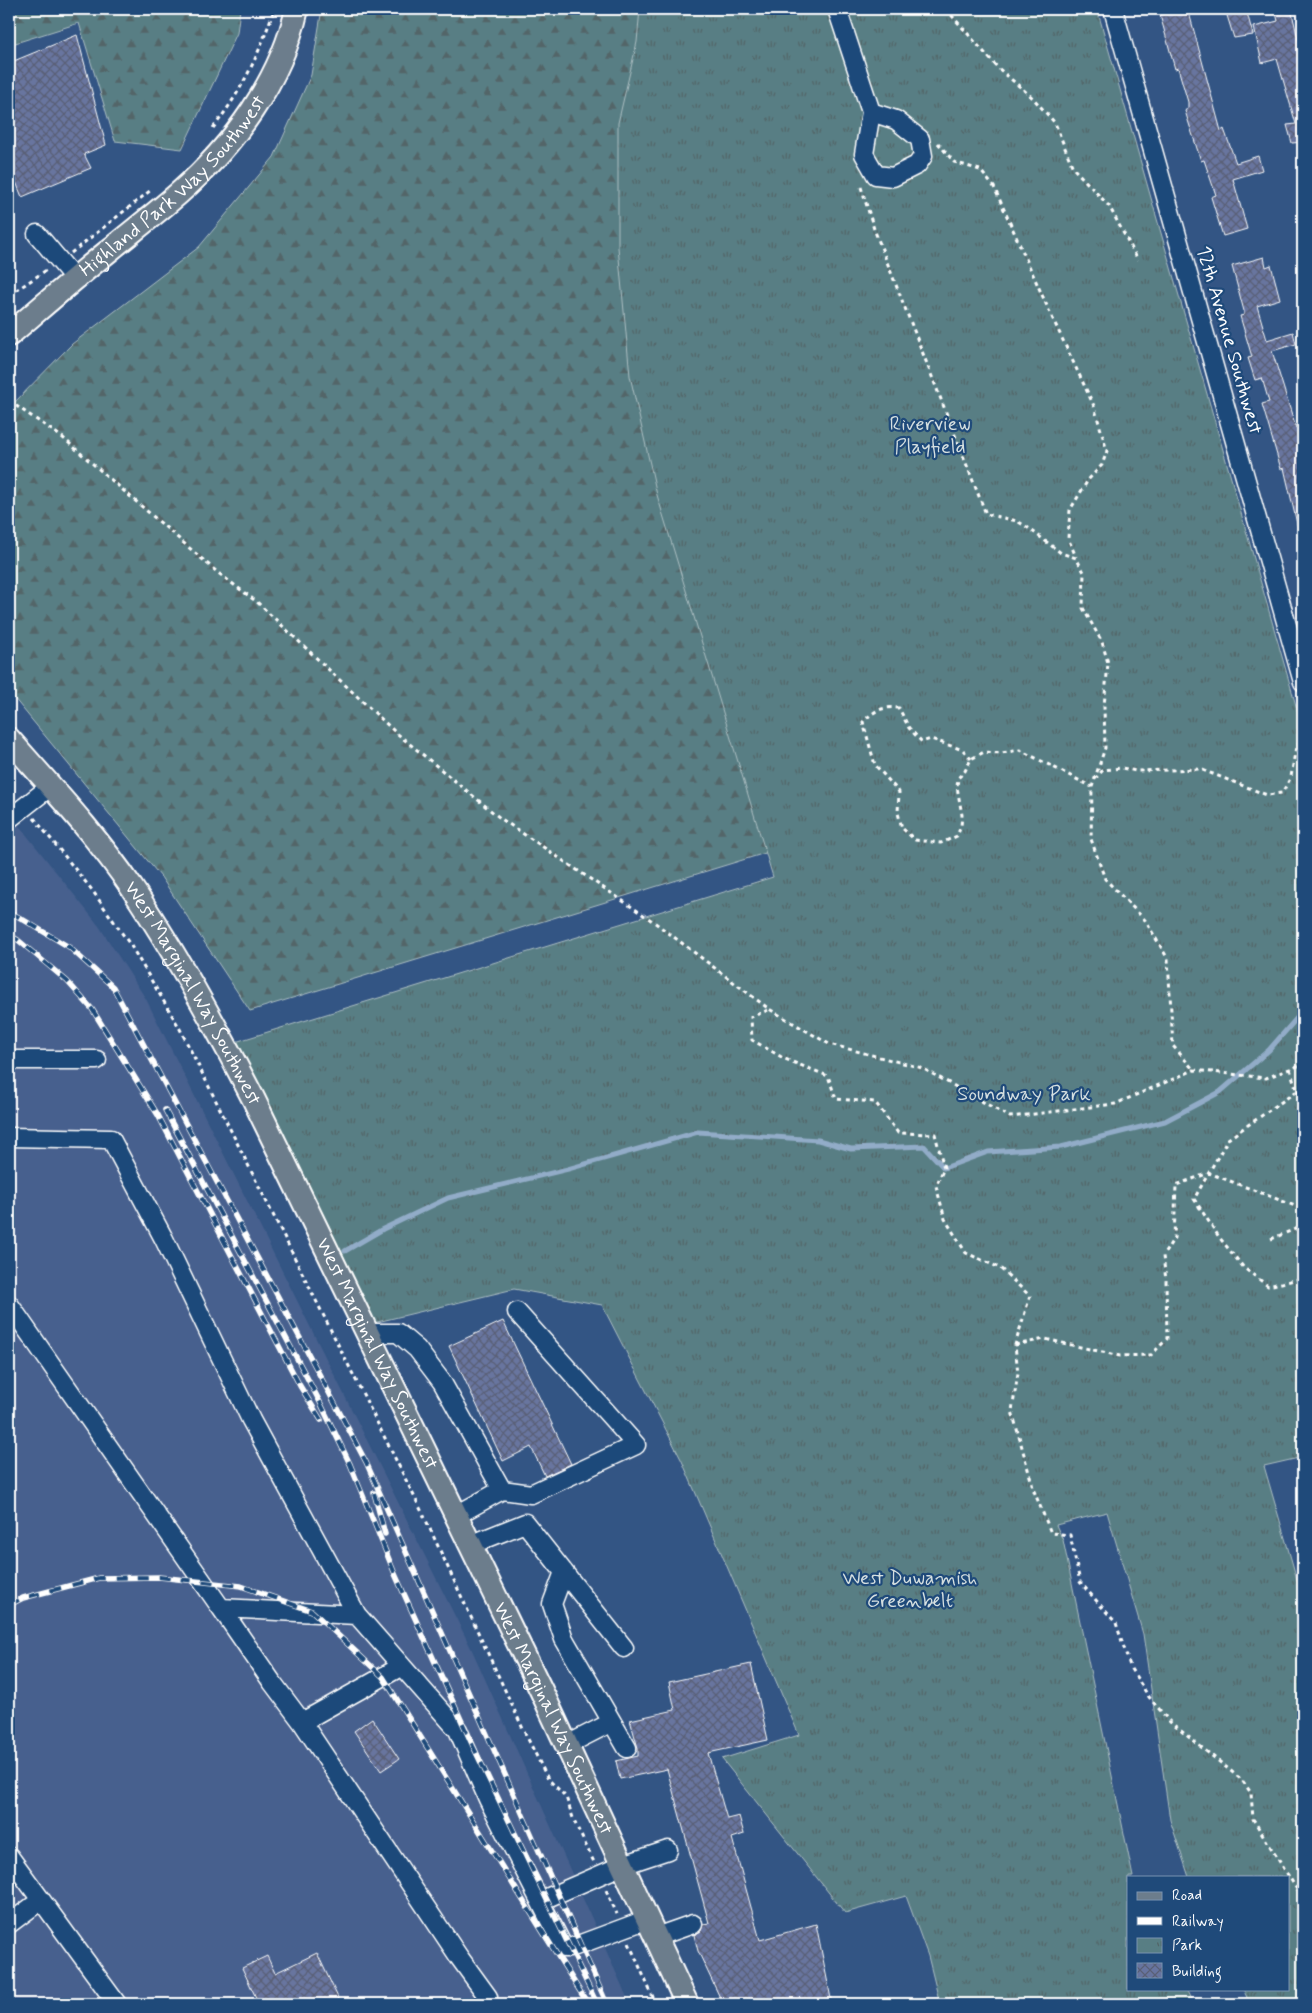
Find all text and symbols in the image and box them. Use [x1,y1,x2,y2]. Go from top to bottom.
street label: Highland Park Way Southwest [73,90,272,283]
street label: 12th Avenue Southwest [1189,243,1269,437]
park label: Riverview Playfield [889,411,971,461]
street label: West Marginal Way Southwest [118,876,268,1110]
park label: Soundway Park [957,1081,1091,1108]
street label: West Marginal Way Southwest [310,1233,445,1474]
park label: West Duwamish Greenbelt [842,1565,978,1615]
street label: West Marginal Way Southwest [487,1597,620,1839]
legend [1127,1876,1290,1990]
text: Road [1172,1886,1202,1906]
text: Railway [1172,1912,1224,1932]
text: Park [1172,1936,1202,1956]
text: Building [1172,1962,1222,1983]

